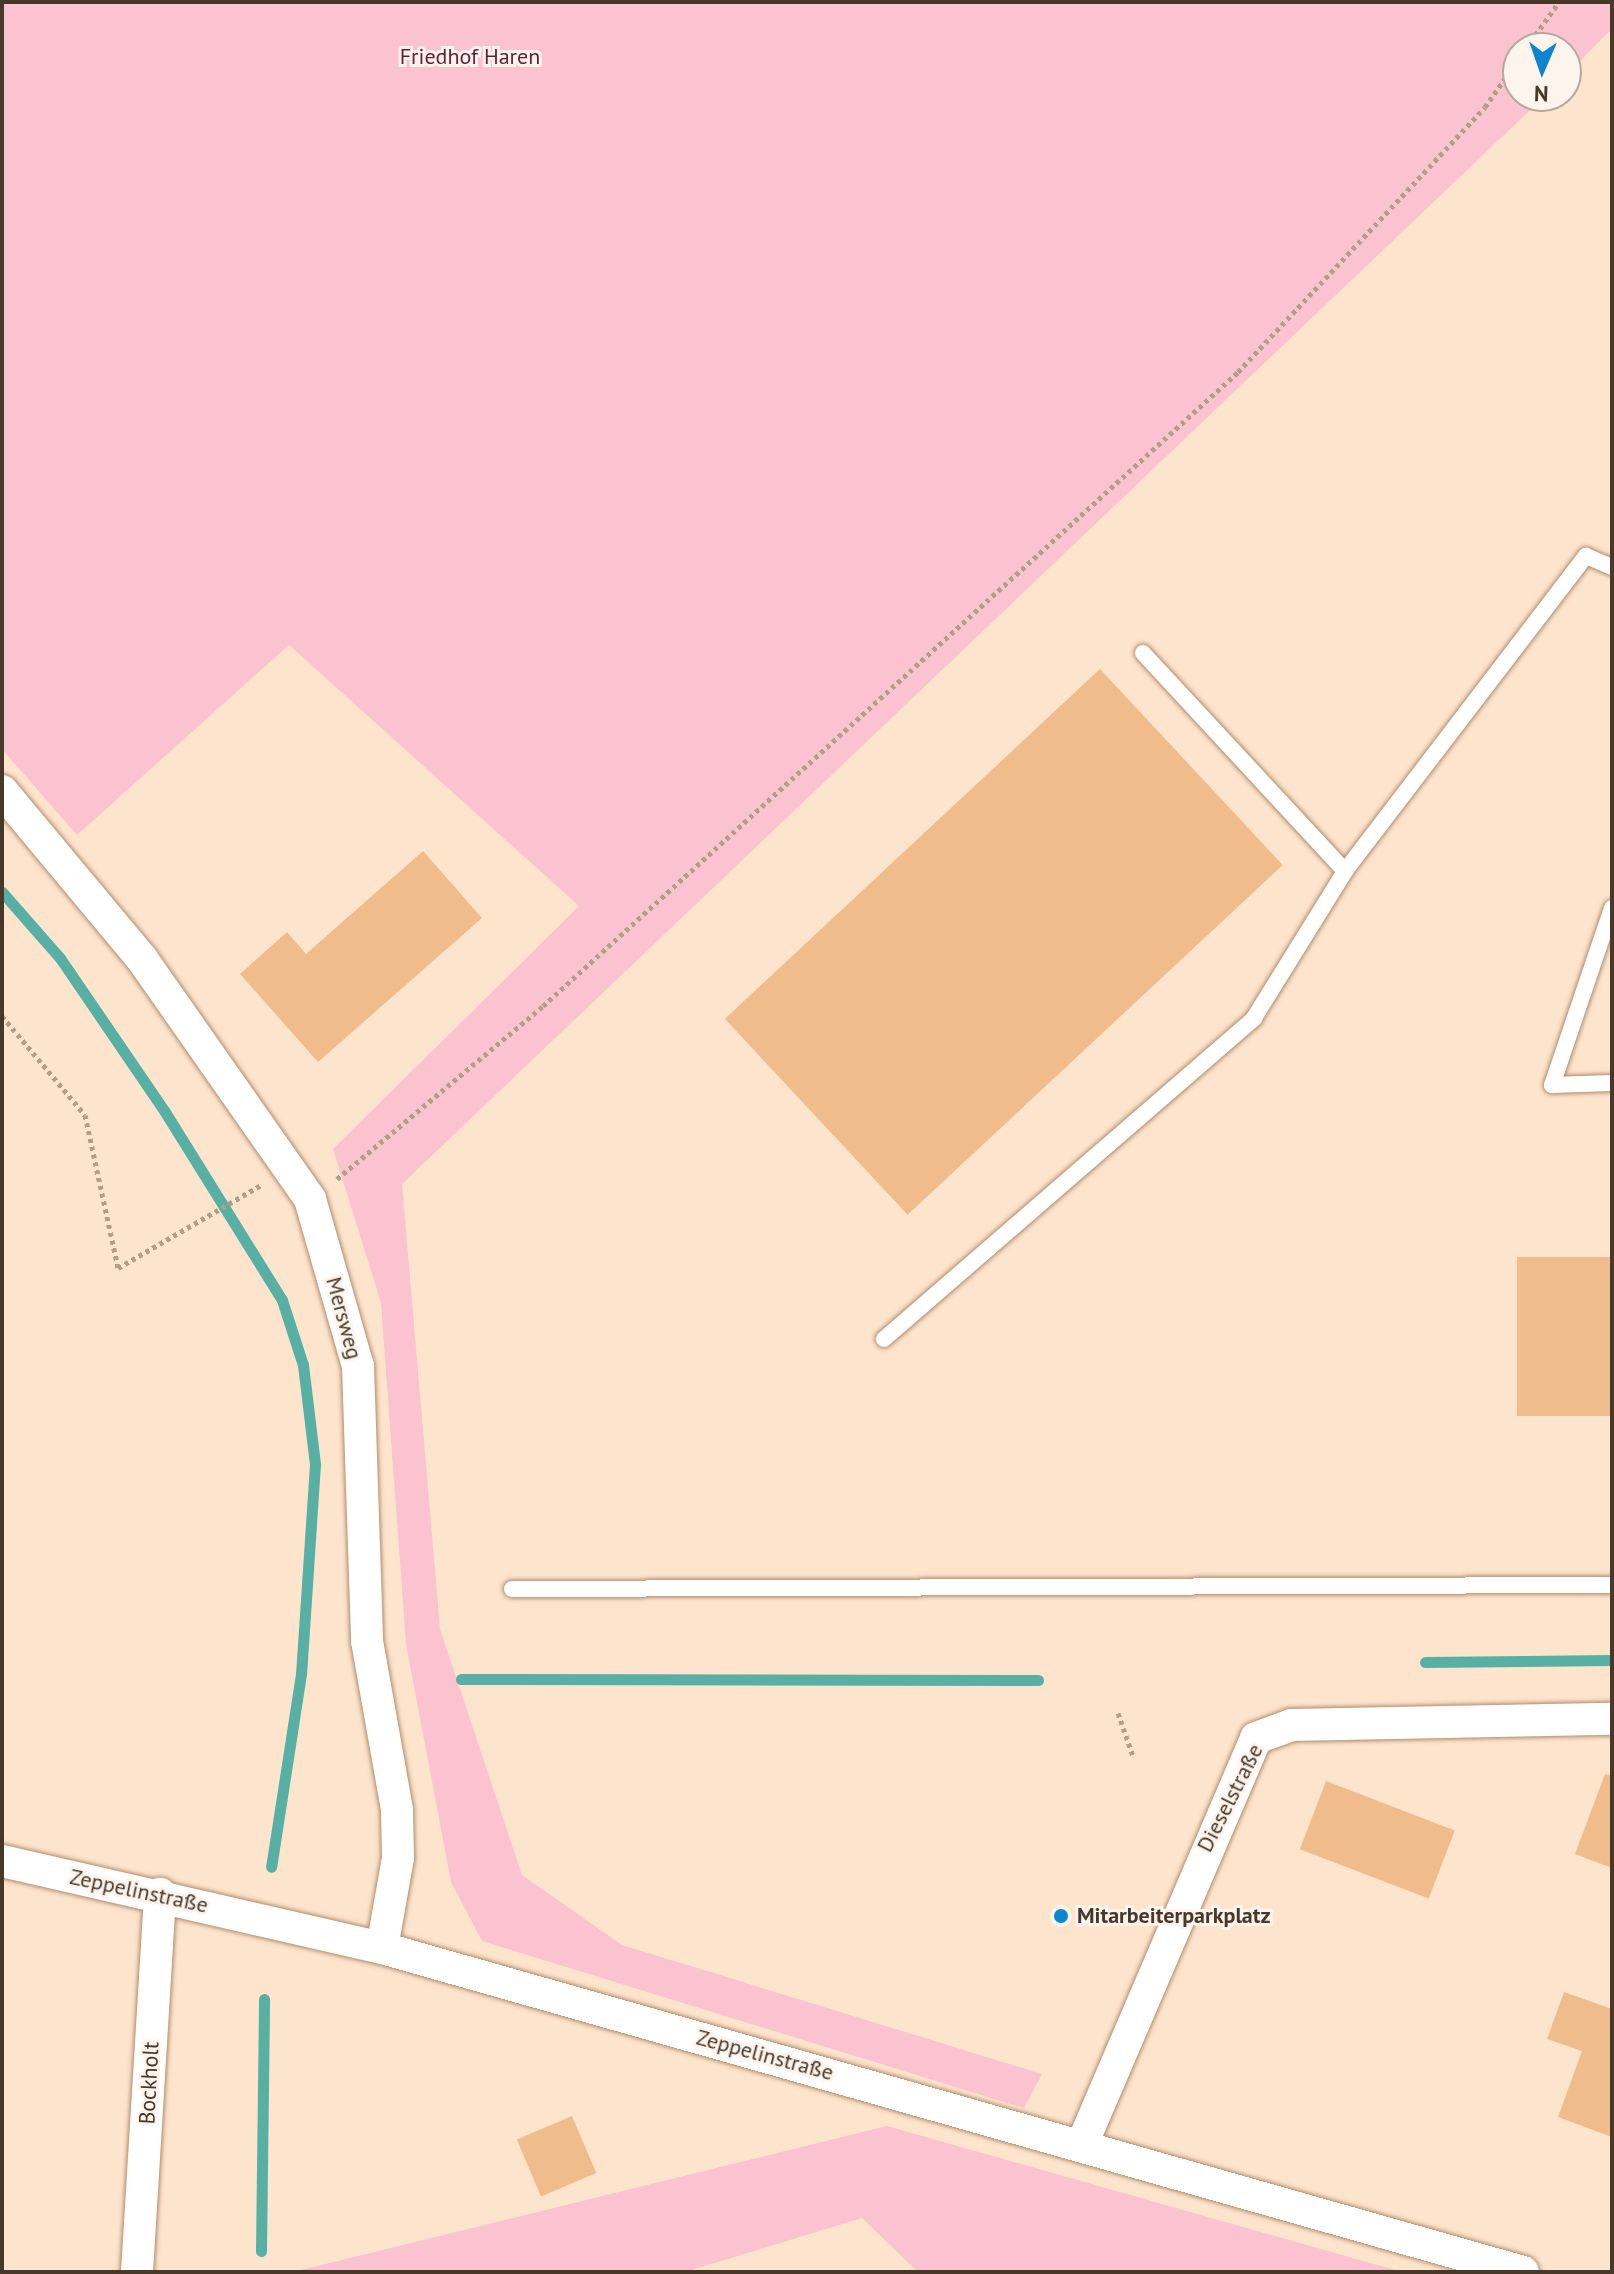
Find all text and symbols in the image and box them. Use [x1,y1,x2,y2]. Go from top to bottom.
north arrow [1502,32,1582,112]
park label: Friedhof Haren [400,44,540,70]
text: N [1534,80,1549,108]
street label: Mersweg [320,1274,368,1362]
street label: Dieselstraße [1192,1740,1268,1856]
street label: Zeppelinstraße [67,1863,211,1919]
place label: Mitarbeiterparkplatz [1077,1903,1271,1929]
marker: Mitarbeiterparkplatz [1052,1907,1070,1925]
street label: Zeppelinstraße [694,2024,836,2086]
street label: Bockholt [134,2041,164,2125]

